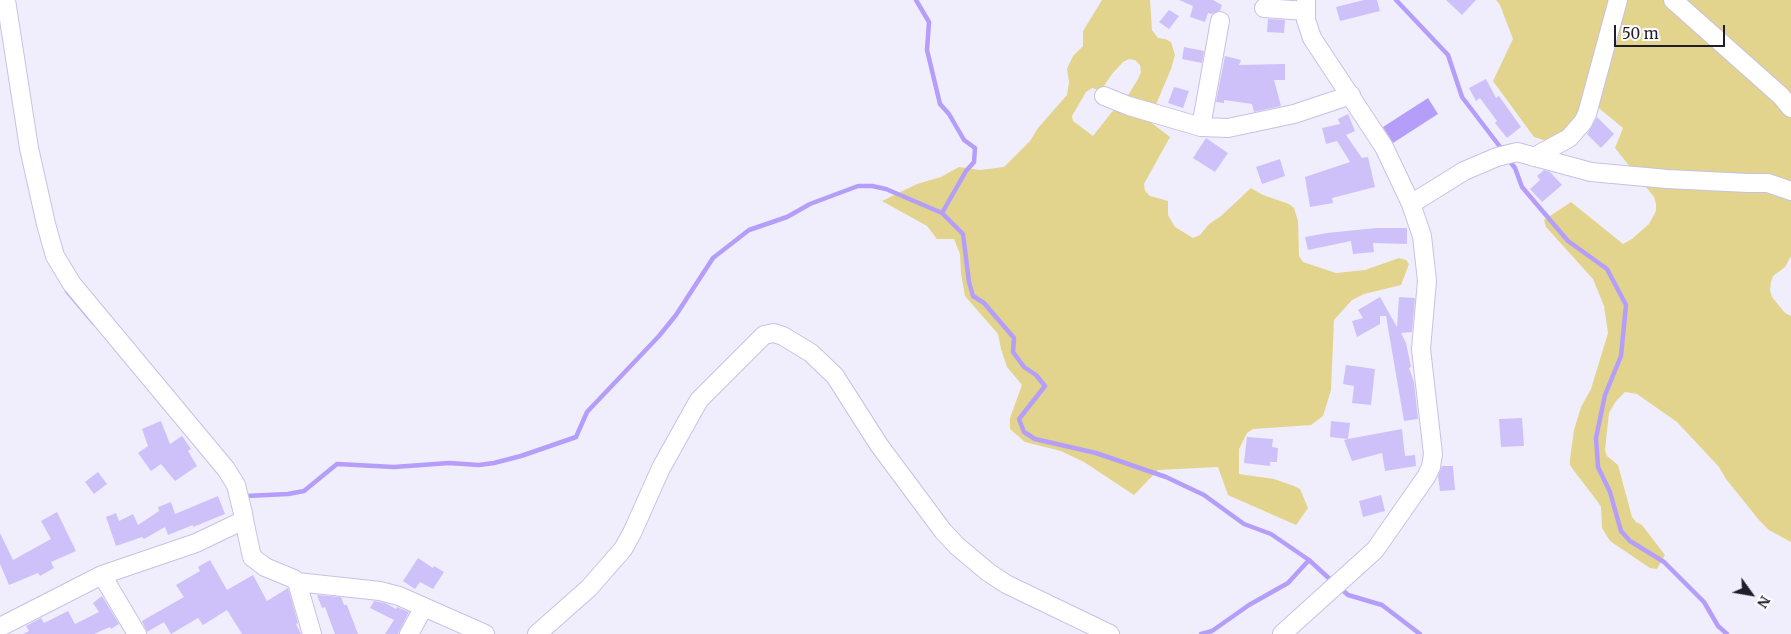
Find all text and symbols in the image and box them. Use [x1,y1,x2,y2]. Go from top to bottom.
scale bar [1616,15,1727,47]
text: 50 m [1622,24,1659,43]
north arrow [1726,569,1776,619]
text: N [1753,592,1774,611]

